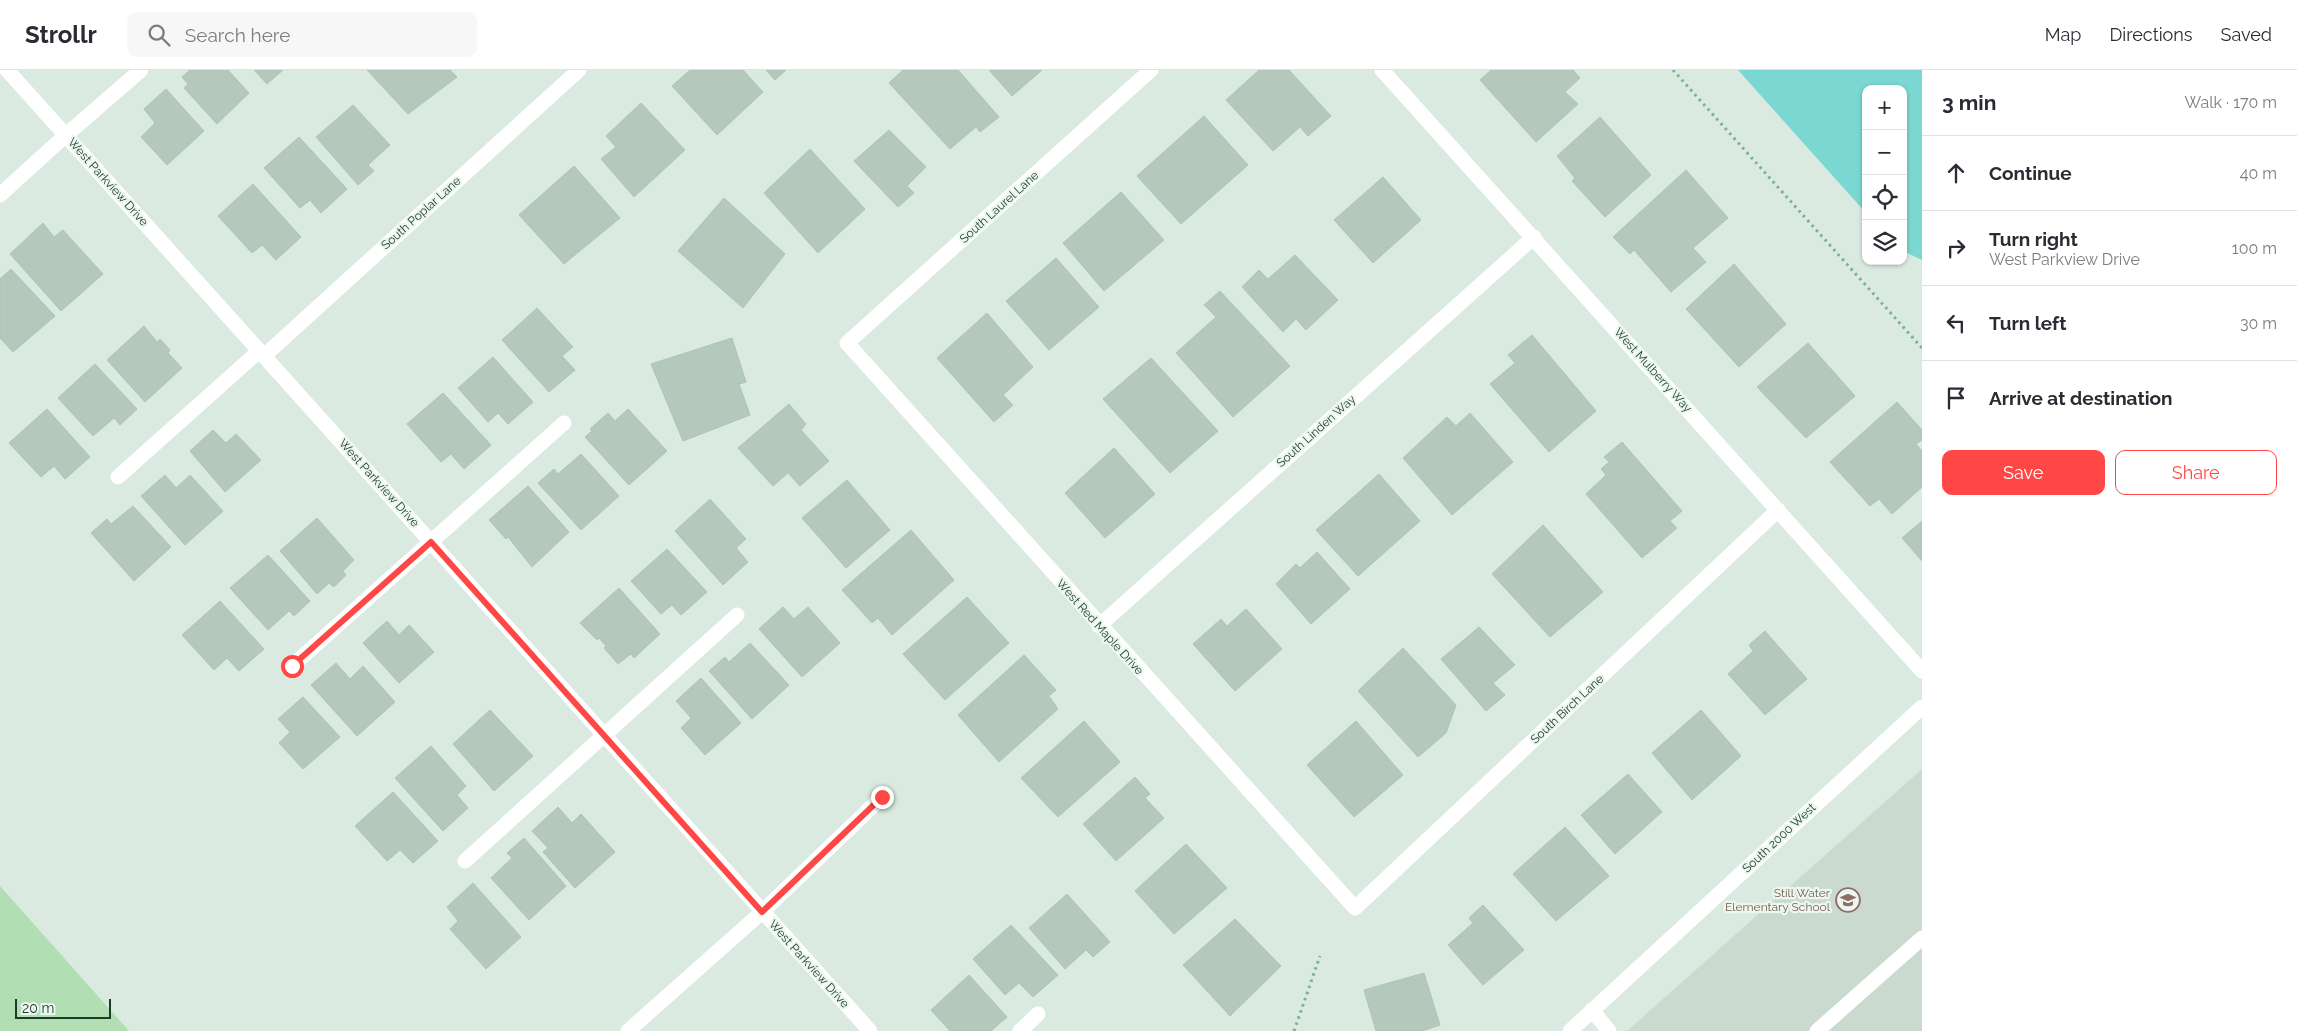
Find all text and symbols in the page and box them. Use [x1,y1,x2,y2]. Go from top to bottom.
search box [127,12,477,57]
text: Strollr [25,20,97,49]
icon: search [145,21,173,49]
text: Search here [185,24,290,46]
text: Map [2045,24,2081,45]
text: Directions [2109,24,2193,45]
text: Saved [2221,24,2272,45]
map controls [1862,85,1907,265]
button: + [1862,85,1907,130]
text: 3 min [1942,90,1996,115]
text: Walk · 170 m [2185,93,2277,112]
button: − [1862,130,1907,175]
street label: West Parkview Drive [65,135,151,229]
icon: ahead [1942,159,1970,187]
text: Continue [1989,162,2072,184]
text: 40 m [2240,164,2277,183]
street label: South Laurel Lane [957,168,1041,246]
street label: South Poplar Lane [378,174,464,252]
button: locate [1862,175,1907,220]
button: layers [1862,220,1907,265]
text: Turn right [1989,228,2078,250]
icon: right [1942,234,1970,262]
text: 100 m [2232,239,2277,258]
text: West Parkview Drive [1989,250,2140,269]
icon: left [1942,309,1970,337]
text: Turn left [1989,312,2066,334]
text: 30 m [2240,314,2277,333]
street label: West Mulberry Way [1611,325,1695,416]
icon: arrive [1942,384,1970,412]
text: Arrive at destination [1989,387,2173,409]
street label: South Linden Way [1274,392,1359,470]
street label: West Parkview Drive [336,436,422,530]
button: Save [1942,450,2105,495]
button: Share [2115,450,2277,495]
street label: West Red Maple Drive [1054,577,1146,677]
route start [281,655,304,678]
street label: South Birch Lane [1528,672,1606,746]
route end [871,786,894,809]
street label: South 2000 West [1739,800,1819,876]
place label: Still Water Elementary School [1725,886,1831,914]
school or university icon: Still Water Elementary School [1835,887,1861,913]
street label: West Parkview Drive [766,917,852,1011]
scale bar [15,996,111,1019]
text: 20 m [22,1000,54,1016]

